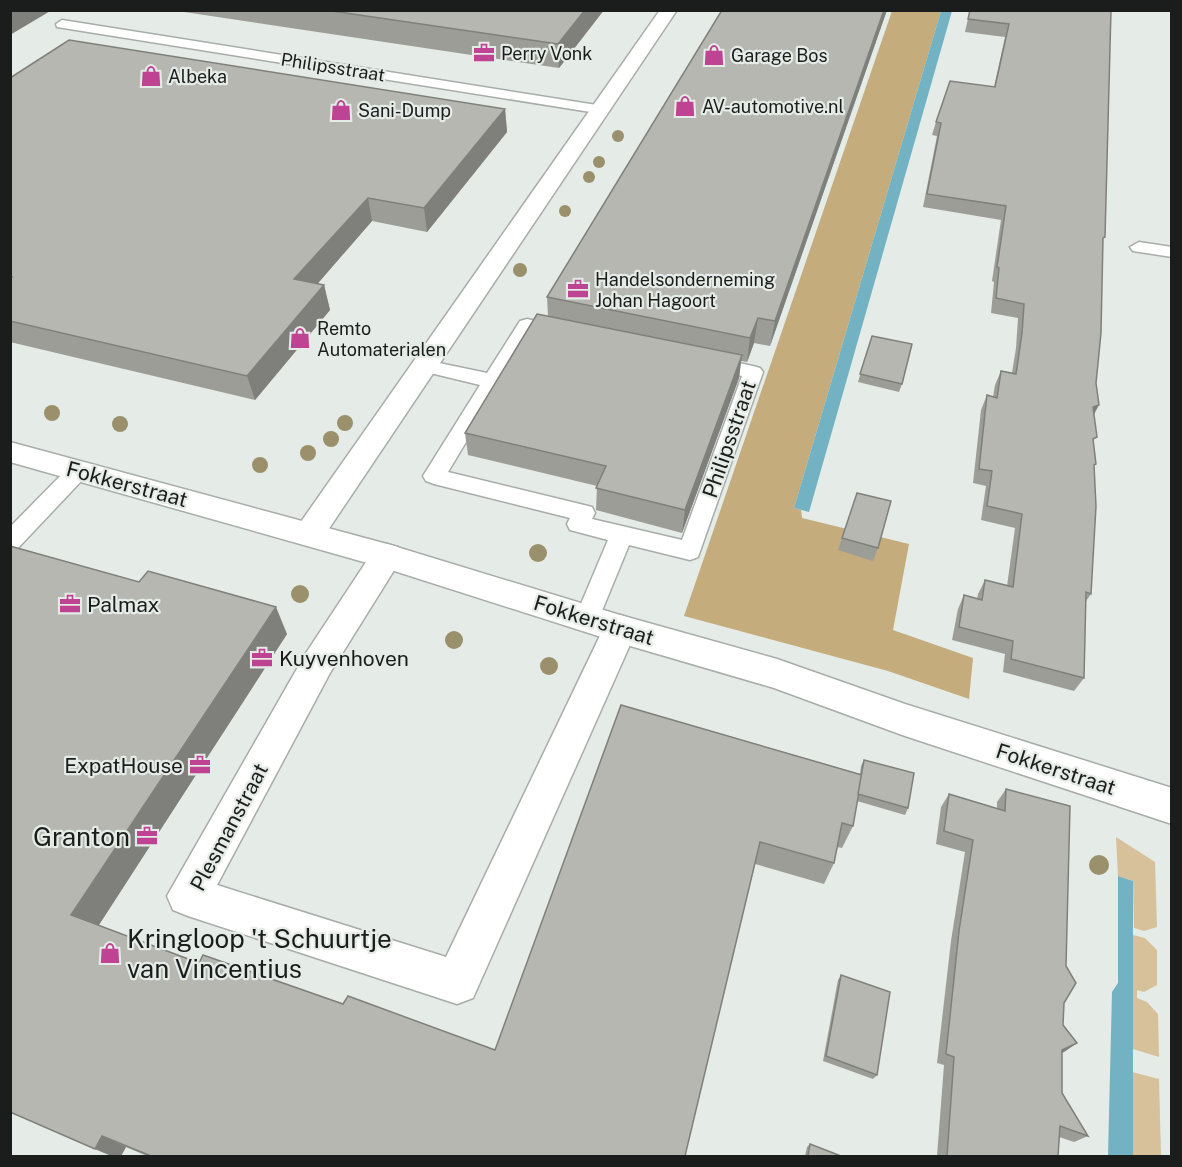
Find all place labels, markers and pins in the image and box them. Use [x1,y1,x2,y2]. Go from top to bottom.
office icon: Perry Vonk [472,41,496,65]
place label: Perry Vonk [501,43,592,64]
shop icon: Garage Bos [702,43,726,67]
place label: Garage Bos [731,45,828,66]
shop icon: Albeka [139,64,163,88]
place label: Albeka [168,66,227,87]
shop icon: AV-automotive.nl [673,94,697,118]
place label: AV-automotive.nl [702,96,844,117]
shop icon: Sani-Dump [329,98,353,122]
place label: Sani-Dump [358,100,451,121]
place label: Handelsonderneming Johan Hagoort [595,269,775,311]
office icon: Handelsonderneming Johan Hagoort [566,277,590,301]
place label: Remto Automaterialen [317,318,446,360]
shop icon: Remto Automaterialen [288,326,312,350]
office icon: Palmax [58,592,82,616]
place label: Palmax [87,592,160,617]
office icon: Kuyvenhoven [250,646,274,670]
place label: Kuyvenhoven [279,646,409,671]
place label: ExpatHouse [64,753,183,778]
office icon: ExpatHouse [188,753,212,777]
place label: Granton [33,821,130,852]
office icon: Granton [135,824,159,848]
place label: Kringloop 't Schuurtje van Vincentius [127,923,392,984]
shop icon: Kringloop 't Schuurtje van Vincentius [98,941,122,965]

